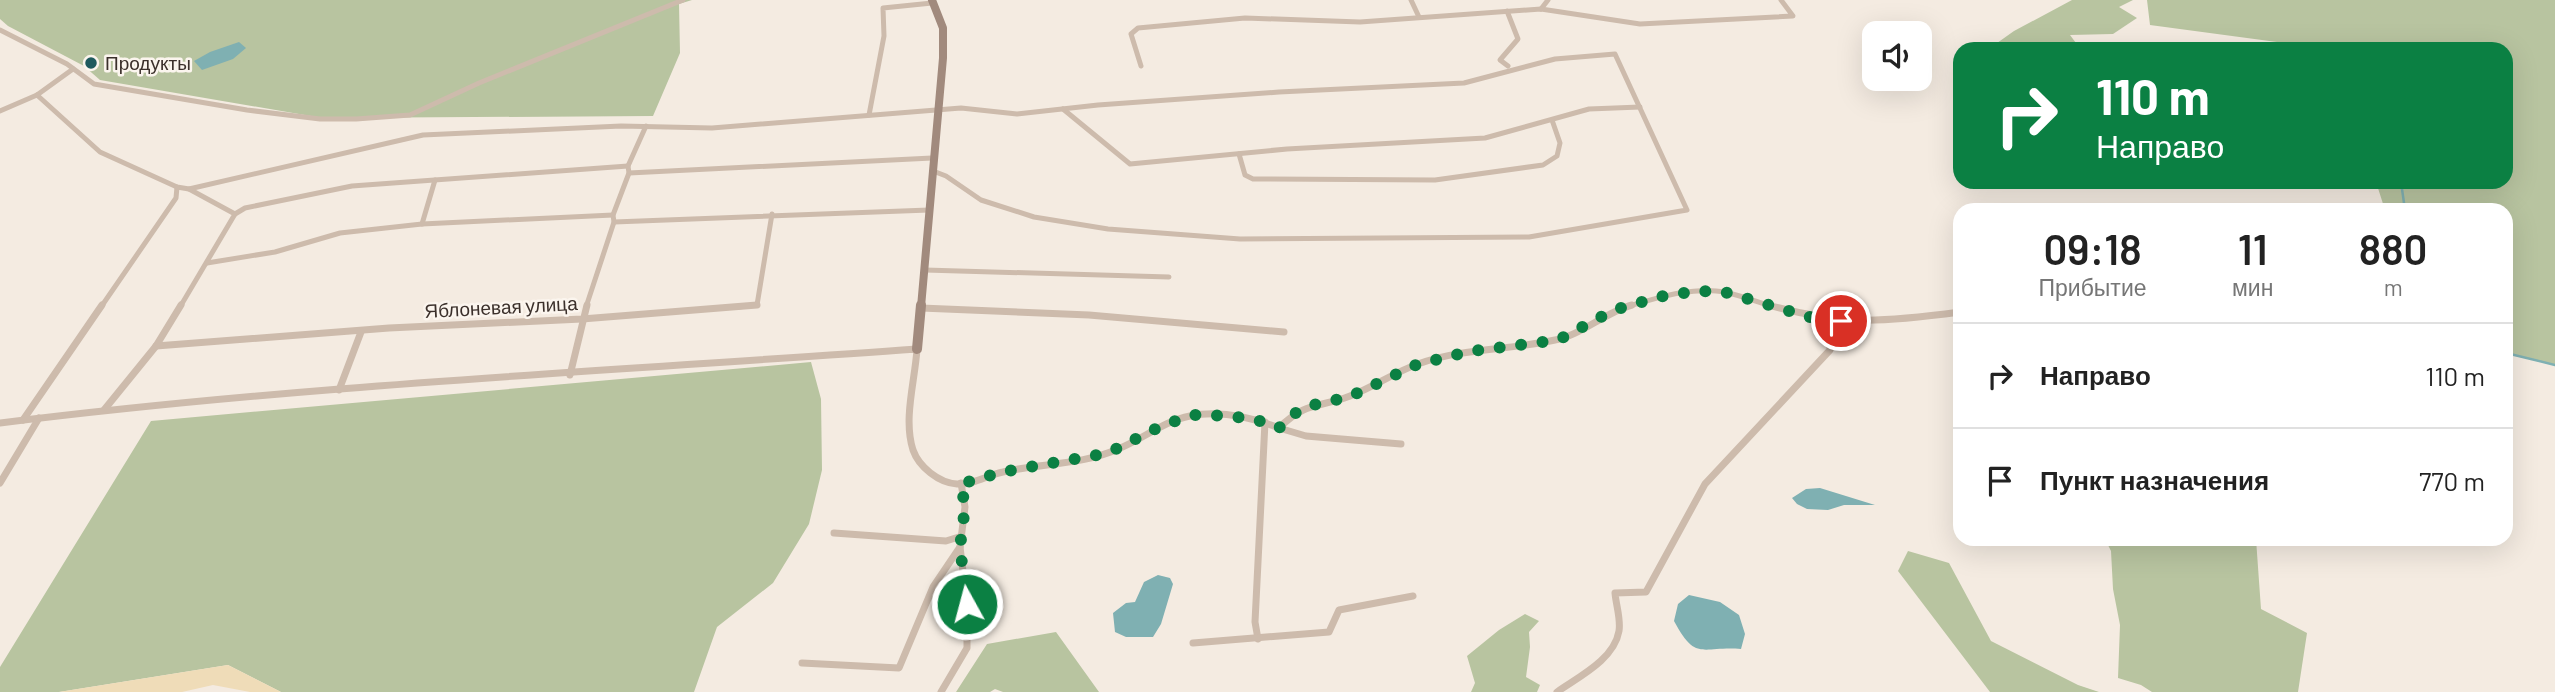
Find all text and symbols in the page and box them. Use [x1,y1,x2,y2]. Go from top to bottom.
map controls [1862,21,1932,91]
button: sound [1862,21,1932,91]
place label: Продукты [105,51,191,74]
marker: Продукты [83,55,99,71]
text: 110 m [2096,66,2210,125]
icon: right [1981,70,2072,161]
text: Направо [2096,126,2224,164]
text: 09:18 [2043,223,2142,273]
text: 11 [2238,223,2268,273]
text: 880 [2359,223,2427,273]
text: Прибытие [2038,273,2147,301]
text: мин [2232,273,2273,301]
text: m [2384,273,2403,301]
street label: Яблоневая улица [424,291,579,322]
pin [1811,291,1871,351]
icon: arrive [1822,302,1860,340]
icon: right [1981,357,2019,395]
text: Направо [2040,359,2151,390]
text: 110 m [2425,360,2485,391]
icon: arrive [1981,462,2019,500]
text: Пункт назначения [2040,464,2269,495]
text: 770 m [2419,465,2485,496]
position arrow [930,567,1004,641]

